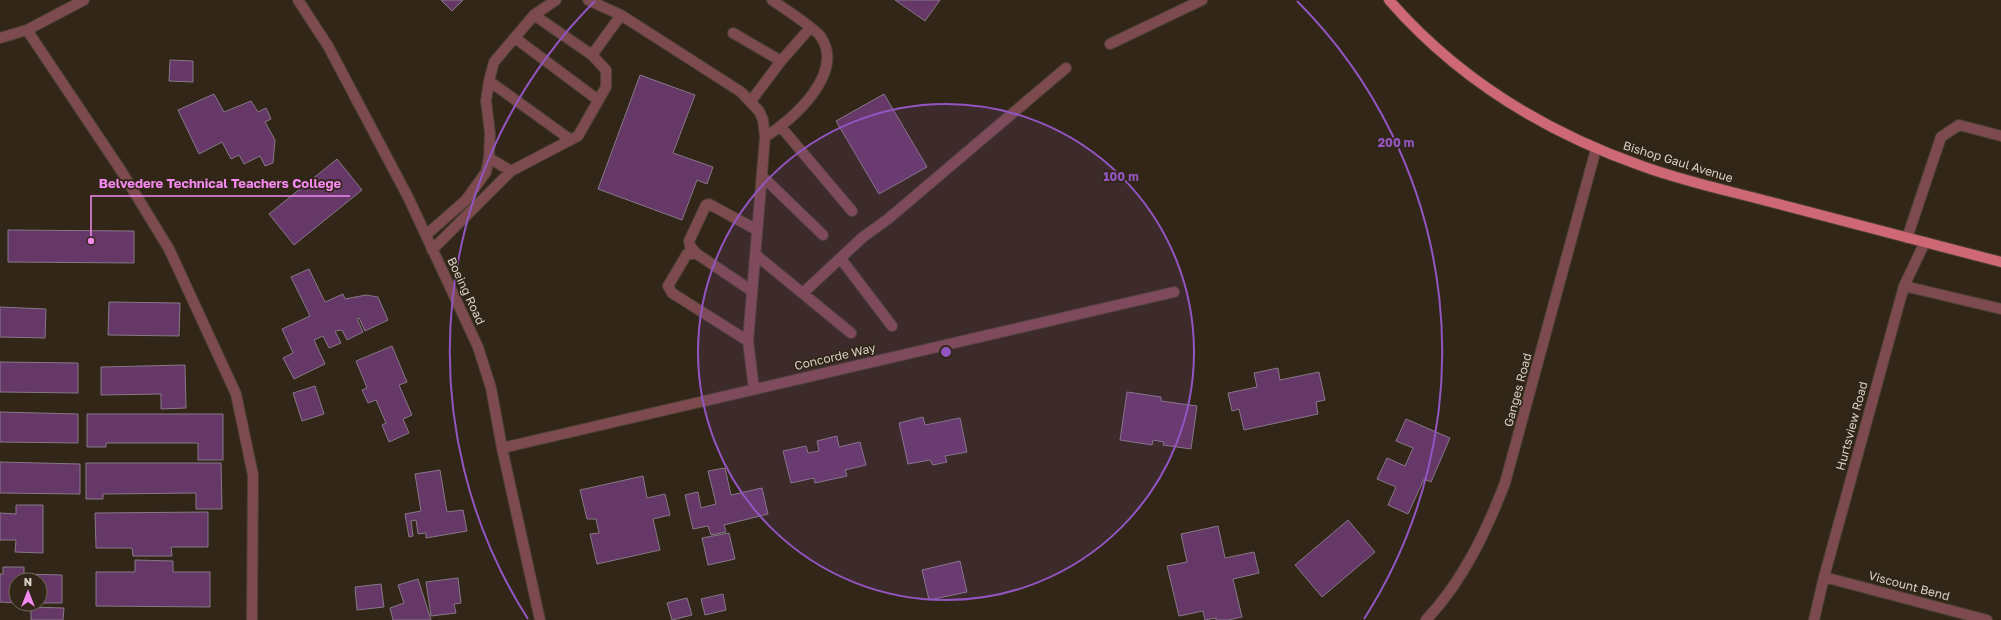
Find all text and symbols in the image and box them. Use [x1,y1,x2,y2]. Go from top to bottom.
text: 200 m [1378,135,1414,150]
street label: Bishop Gaul Avenue [1621,138,1735,185]
text: 100 m [1103,169,1139,184]
callout: Belvedere Technical Teachers College [91,171,350,196]
text: Belvedere Technical Teachers College [99,175,341,191]
street label: Boeing Road [444,255,489,327]
street label: Concorde Way [793,340,877,373]
centre of rings [939,345,953,359]
street label: Ganges Road [1500,351,1535,428]
street label: Hurtsview Road [1832,380,1871,472]
street label: Viscount Bend [1867,567,1951,604]
north arrow [8,572,48,612]
text: N [24,575,32,588]

